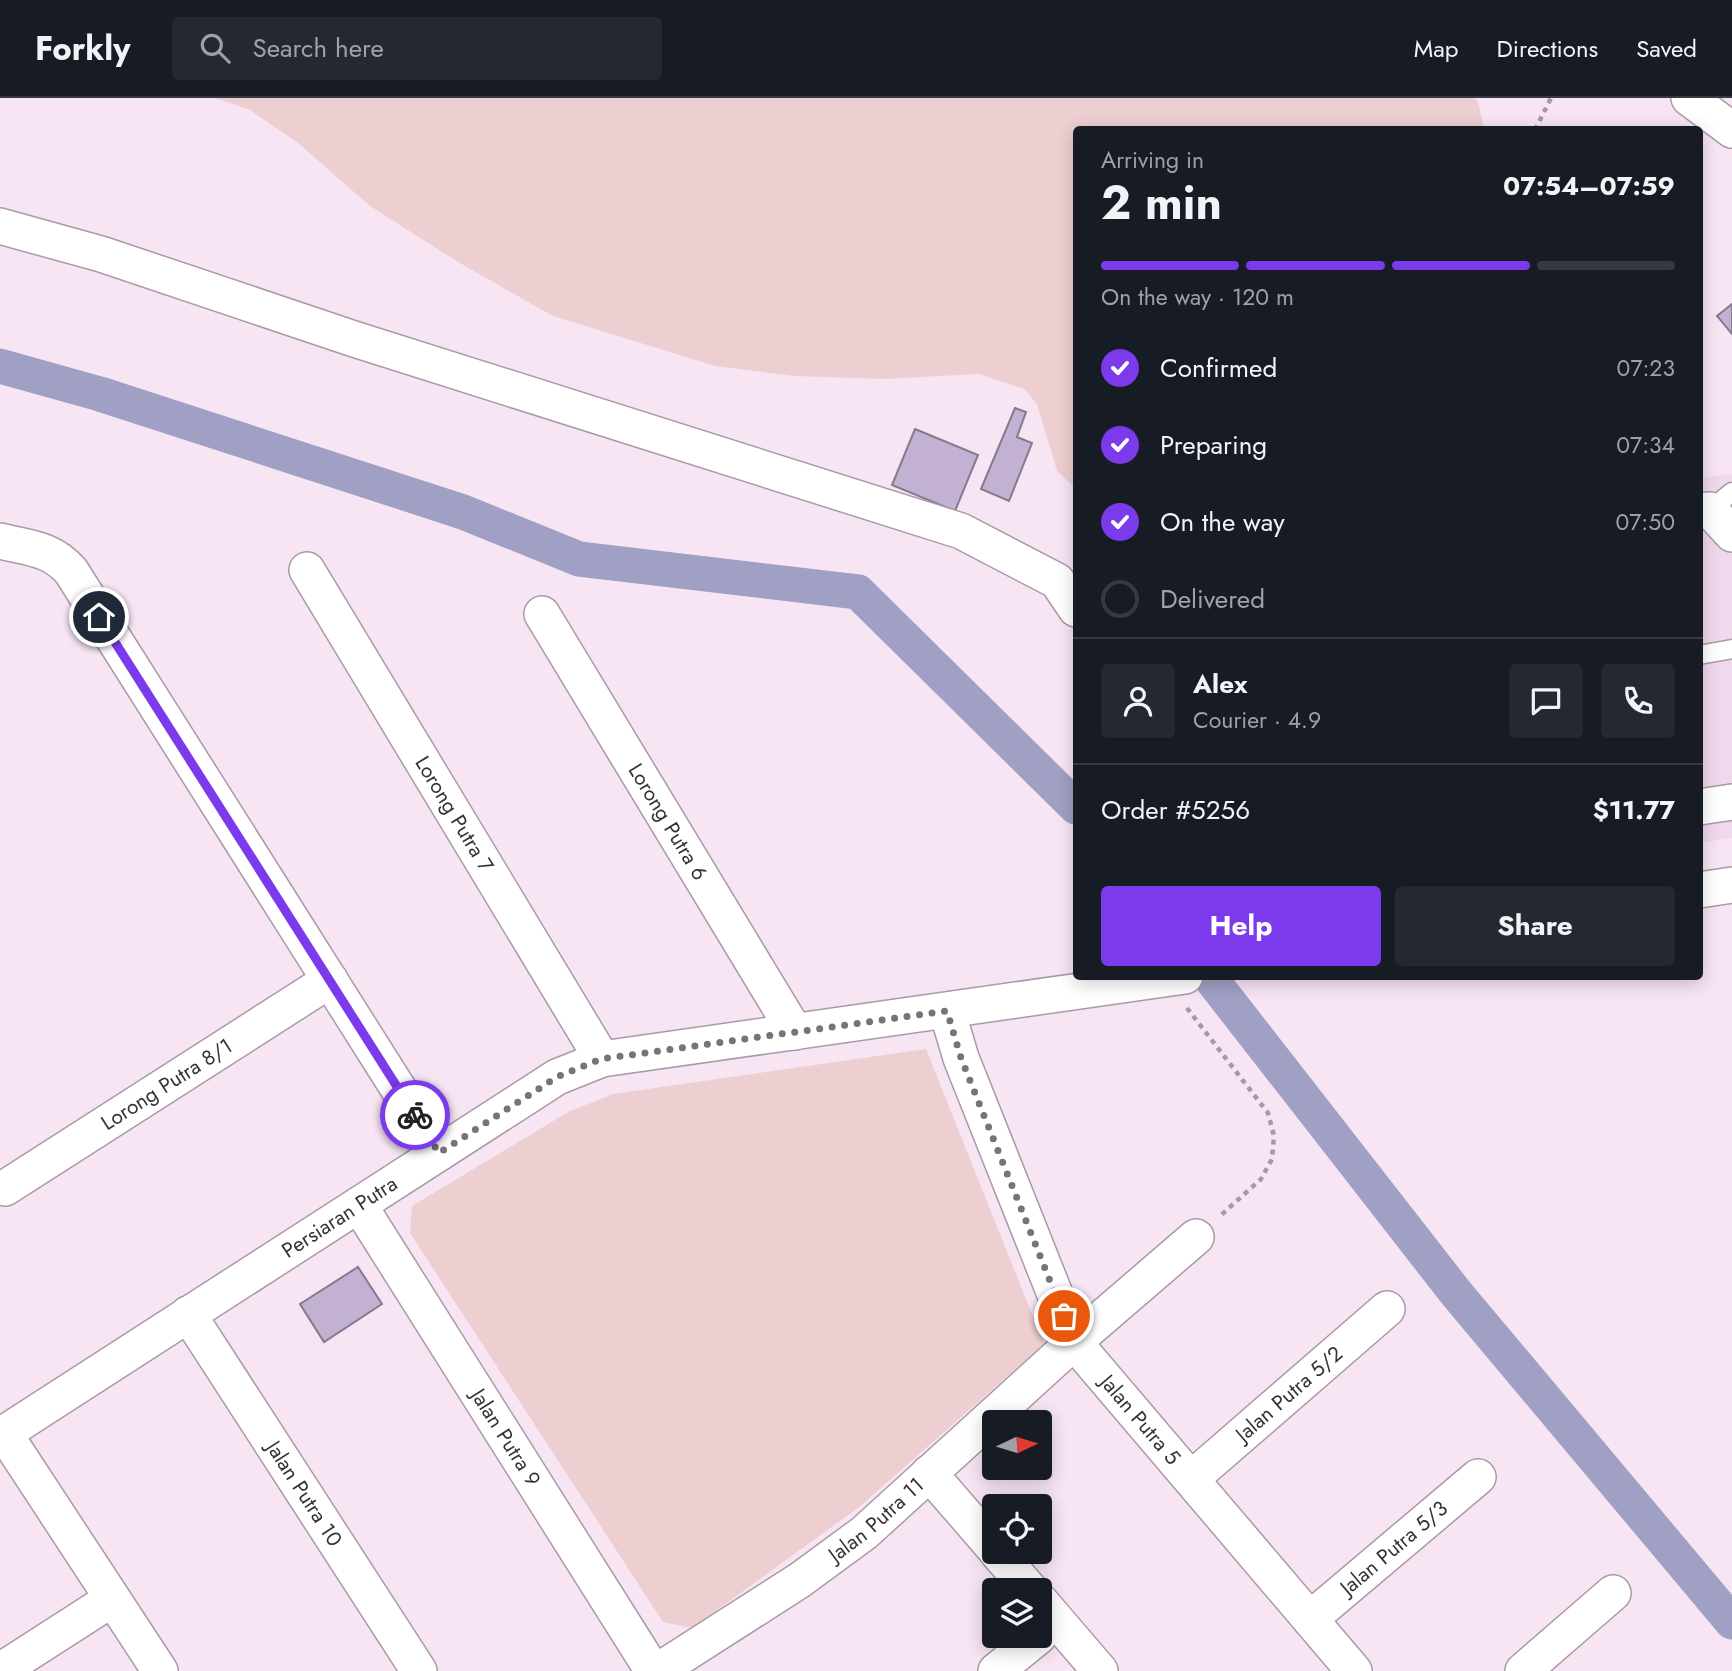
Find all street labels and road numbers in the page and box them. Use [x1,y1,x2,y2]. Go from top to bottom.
street label: Lorong Putra 7 [408,750,501,878]
street label: Lorong Putra 6 [621,758,715,886]
street label: Lorong Putra 8/1 [95,1031,238,1138]
street label: Persiaran Putra [276,1169,403,1266]
street label: Jalan Putra 5/2 [1227,1339,1349,1451]
street label: Jalan Putra 5 [1091,1366,1187,1472]
street label: Jalan Putra 9 [462,1380,548,1492]
street label: Jalan Putra 10 [257,1432,350,1552]
street label: Jalan Putra 11 [820,1470,931,1571]
street label: Jalan Putra 5/3 [1331,1494,1454,1604]

